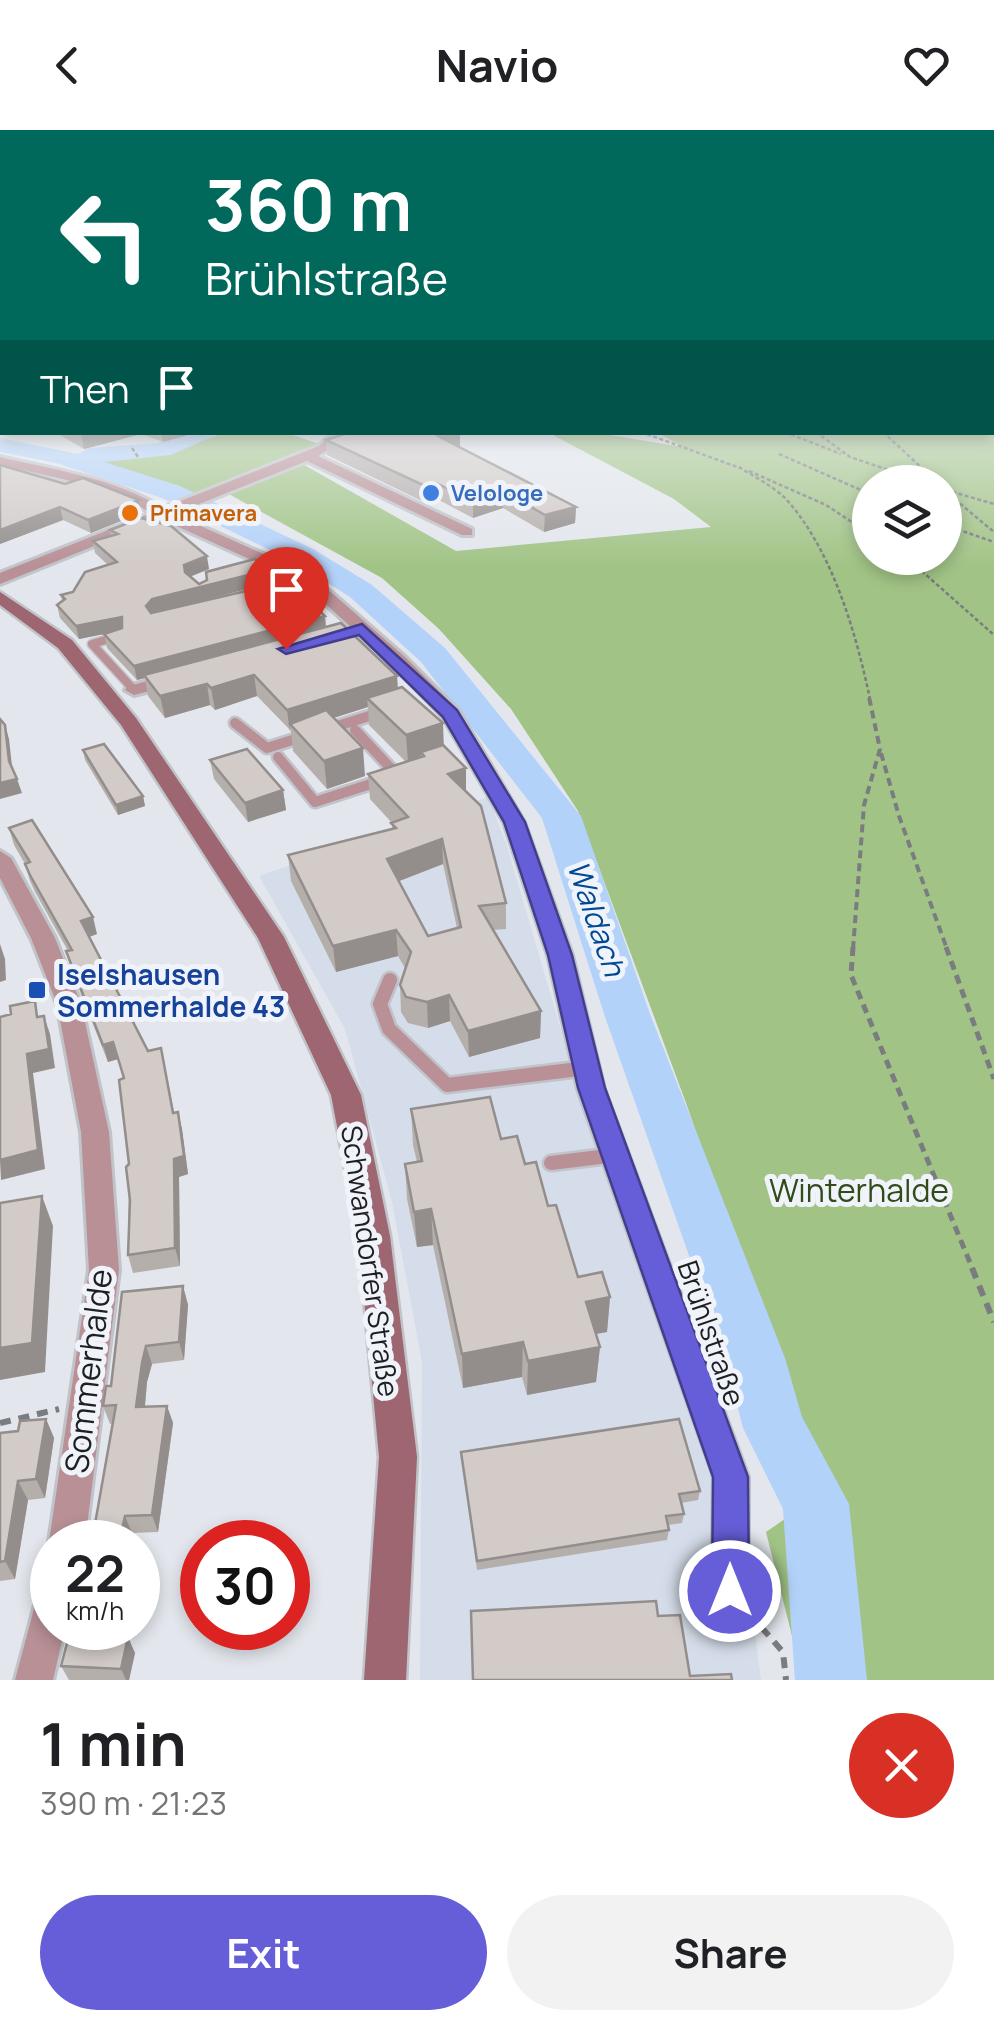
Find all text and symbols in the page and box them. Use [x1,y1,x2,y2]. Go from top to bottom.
text: Navio [436,34,558,96]
icon: back [40,38,95,93]
icon: heart [899,38,954,93]
text: 360 m [205,156,412,252]
icon: left [40,170,170,300]
text: Brühlstraße [205,247,448,309]
icon: arrive [149,360,204,415]
text: Then [40,362,129,414]
map controls [852,465,962,575]
button: layers [852,465,962,575]
place label: Velologe [451,478,543,508]
marker: Velologe [420,482,442,504]
place label: Primavera [150,498,257,528]
marker: Primavera [119,502,141,524]
pin [244,547,329,650]
icon: arrive [259,562,314,617]
water label: Waldach [558,855,636,982]
place label: Iselshausen Sommerhalde 43 [57,955,285,1025]
marker: Iselshausen Sommerhalde 43 [26,979,48,1001]
street label: Schwandorfer Straße [333,1123,409,1399]
park label: Winterhalde [769,1168,949,1212]
street label: Brühlstraße [669,1255,755,1411]
street label: Sommerhalde [54,1267,122,1475]
speed limit sign: 30 [180,1520,310,1650]
text: 22 [65,1539,125,1607]
position arrow [678,1539,782,1643]
text: km/h [66,1593,124,1628]
text: 1 min [40,1702,187,1784]
button: close [849,1713,954,1818]
text: 390 m · 21:23 [40,1781,227,1825]
button: Exit [40,1895,487,2010]
button: Share [507,1895,954,2010]

